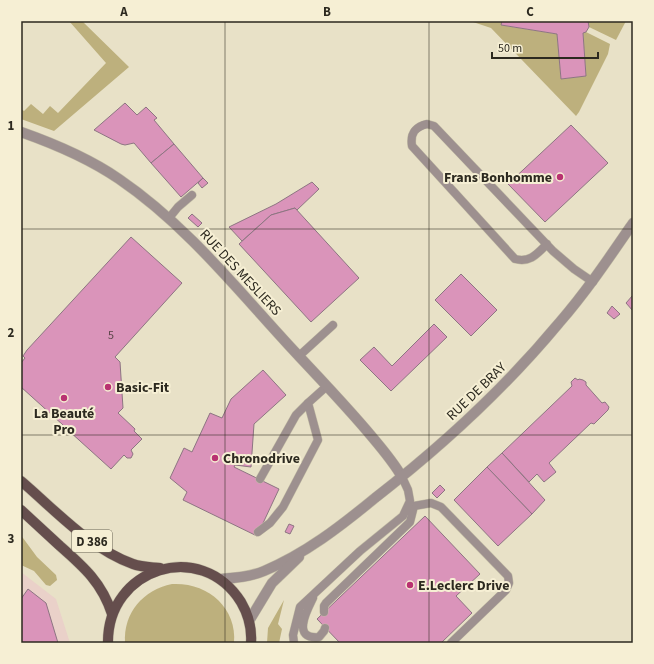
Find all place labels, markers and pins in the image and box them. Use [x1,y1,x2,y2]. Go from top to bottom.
place label: Frans Bonhomme [444,168,552,188]
marker: Frans Bonhomme [555,172,565,182]
place label: Basic-Fit [116,378,170,398]
marker: Basic-Fit [103,382,113,392]
marker: La Beauté Pro [59,393,69,403]
place label: La Beauté Pro [34,404,94,440]
place label: Chronodrive [223,449,300,469]
marker: Chronodrive [210,453,220,463]
place label: E.Leclerc Drive [418,576,510,596]
marker: E.Leclerc Drive [405,580,415,590]

